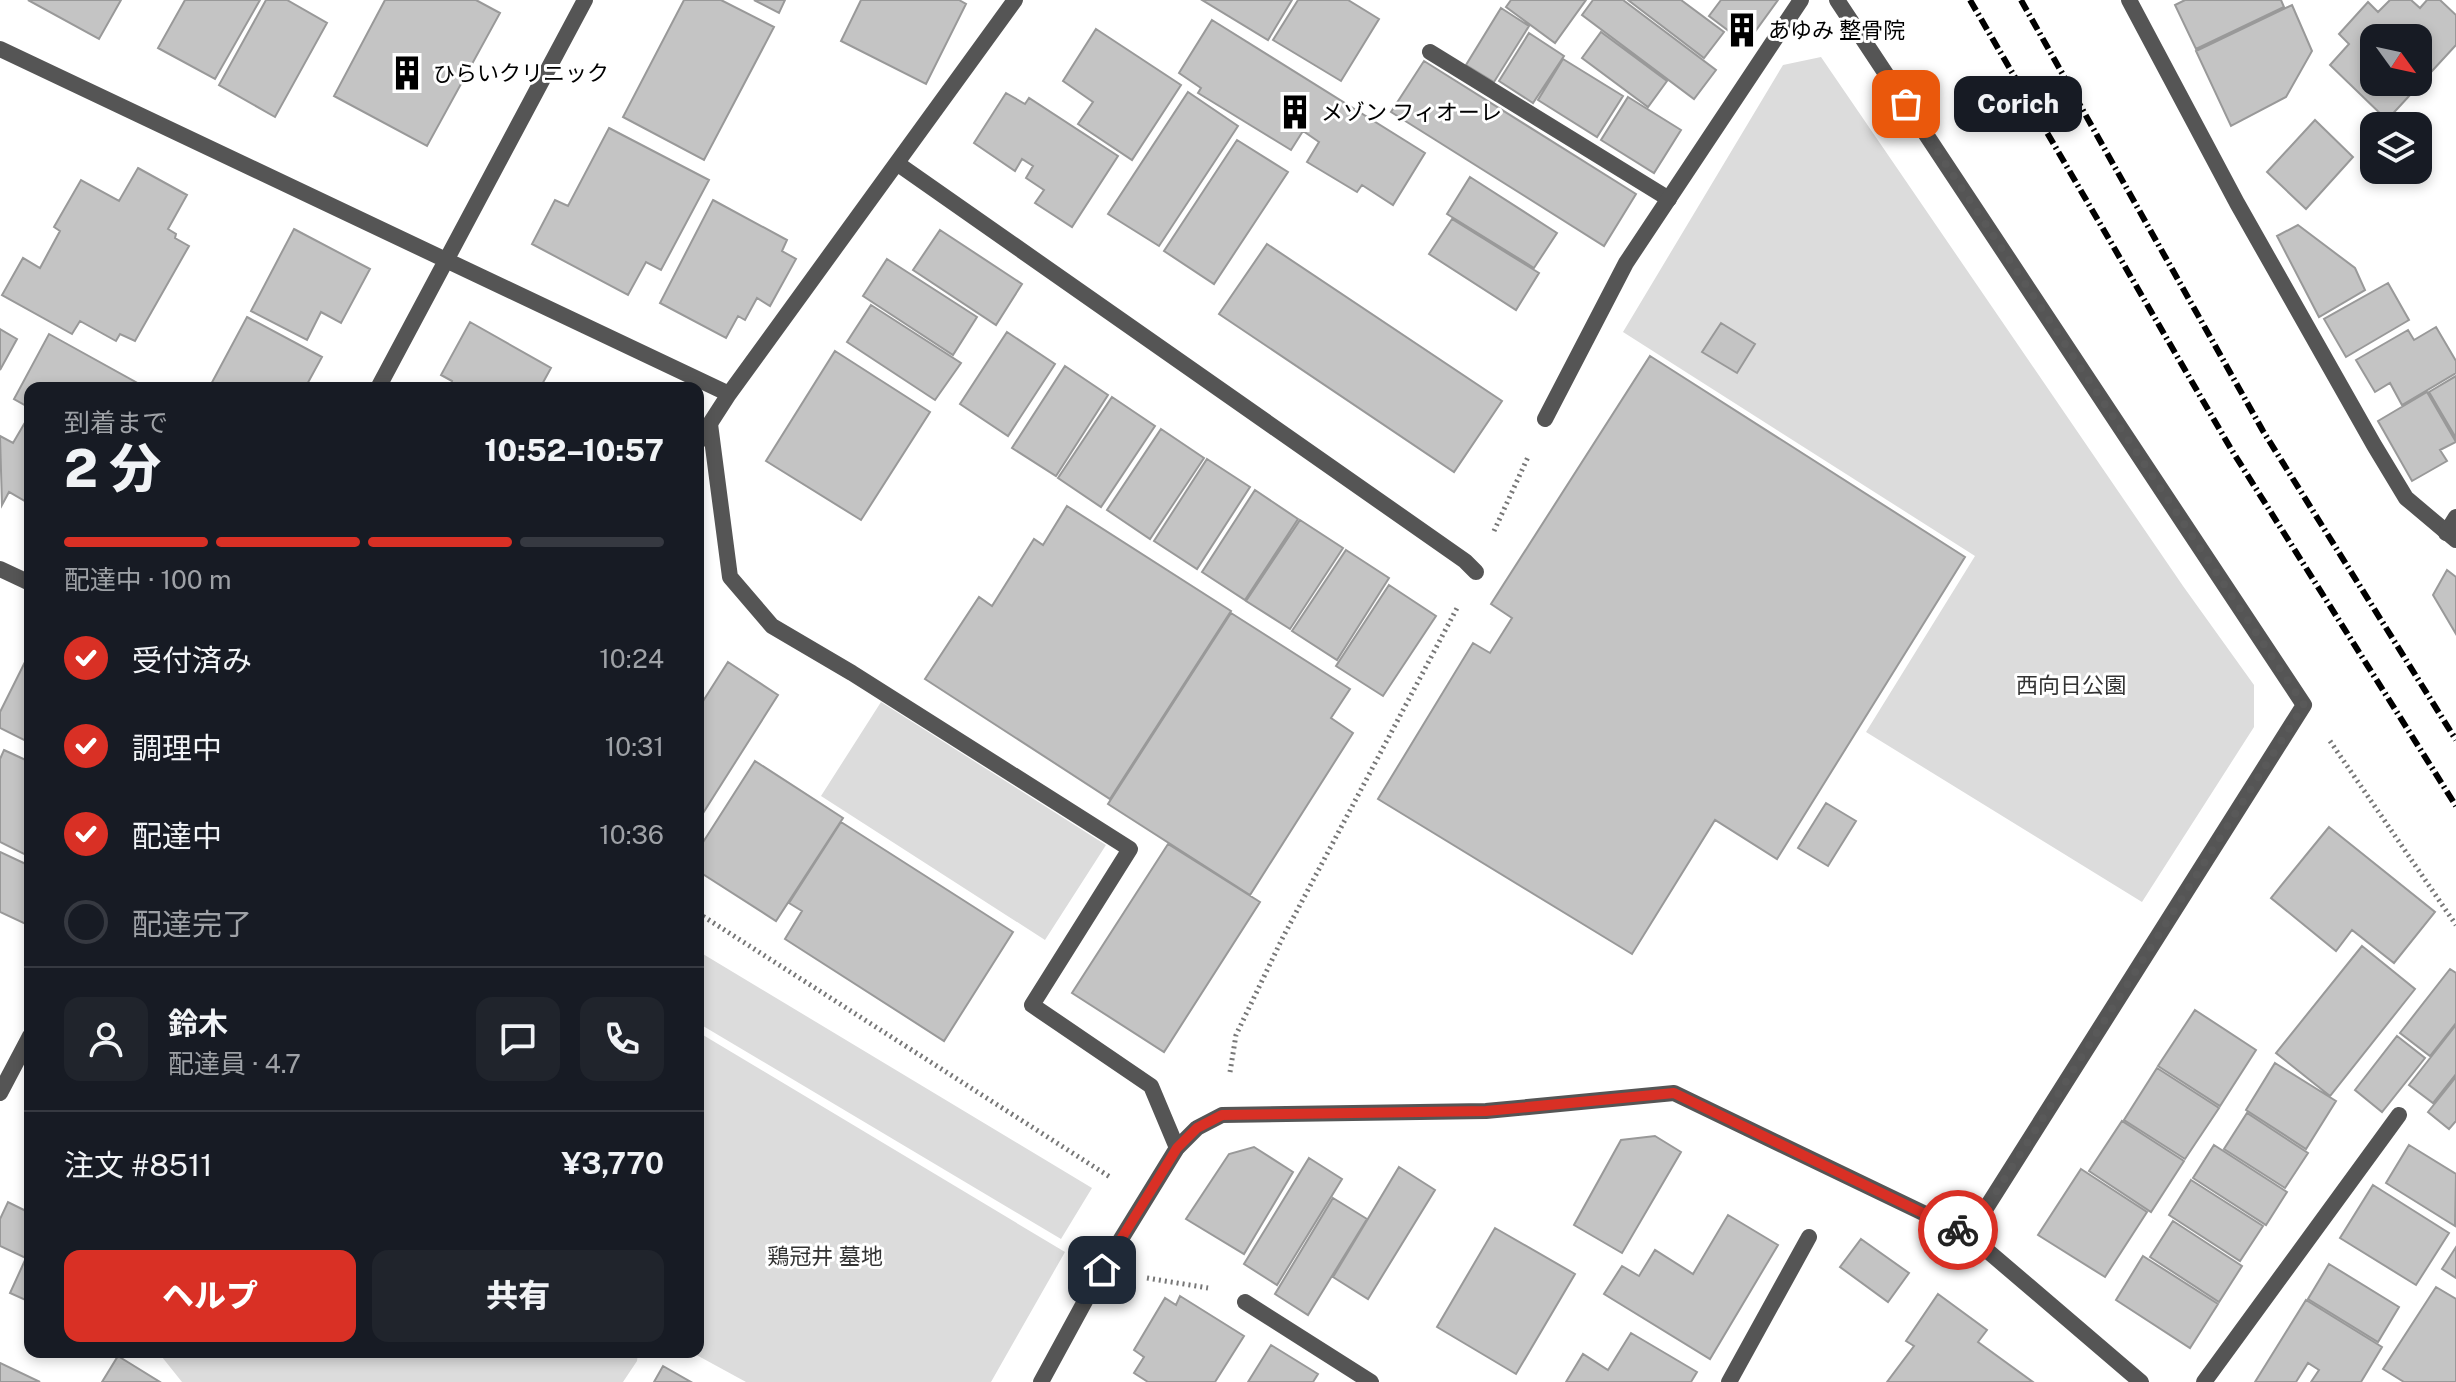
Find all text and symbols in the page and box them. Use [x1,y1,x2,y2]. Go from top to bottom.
building icon: あゆみ 整骨院 [1723,11,1761,49]
place label: あゆみ 整骨院 [1768,17,1905,43]
north arrow [2360,24,2432,96]
map controls [2360,24,2432,184]
building icon: ひらいクリニック [388,54,426,92]
place label: ひらいクリニック [433,60,609,86]
pin [1872,70,1940,138]
callout: Corich [1954,76,2082,132]
icon: bag [1884,82,1928,126]
text: Corich [1977,88,2059,119]
building icon: メゾン フィオーレ [1276,93,1314,131]
place label: メゾン フィオーレ [1321,99,1502,125]
button: layers [2360,112,2432,184]
text: 到着まで [64,407,168,438]
text: 10:52–10:57 [484,432,664,468]
text: 2 分 [64,438,161,499]
text: 配達中 · 100 m [64,564,231,595]
icon: check [64,636,108,680]
text: 受付済み [132,642,252,678]
text: 10:24 [599,643,664,674]
park label: 西向日公園 [2016,672,2126,698]
icon: check [64,724,108,768]
text: 調理中 [132,730,222,766]
text: 10:31 [605,731,664,762]
icon: check [64,812,108,856]
text: 配達中 [132,818,222,854]
text: 10:36 [599,819,664,850]
text: 配達完了 [132,906,252,942]
button: person [64,997,148,1081]
button: chat [476,997,560,1081]
button: phone [580,997,664,1081]
text: 鈴木 [168,1005,228,1041]
text: 配達員 · 4.7 [168,1048,301,1079]
text: ¥3,770 [562,1145,664,1181]
text: 注文 #8511 [64,1147,212,1183]
courier [1918,1190,1998,1270]
icon: bike [1936,1208,1980,1252]
pin [1068,1236,1136,1304]
park label: 鶏冠井 墓地 [767,1243,883,1269]
icon: home [1080,1248,1124,1292]
button: ヘルプ [64,1250,356,1342]
button: 共有 [372,1250,664,1342]

